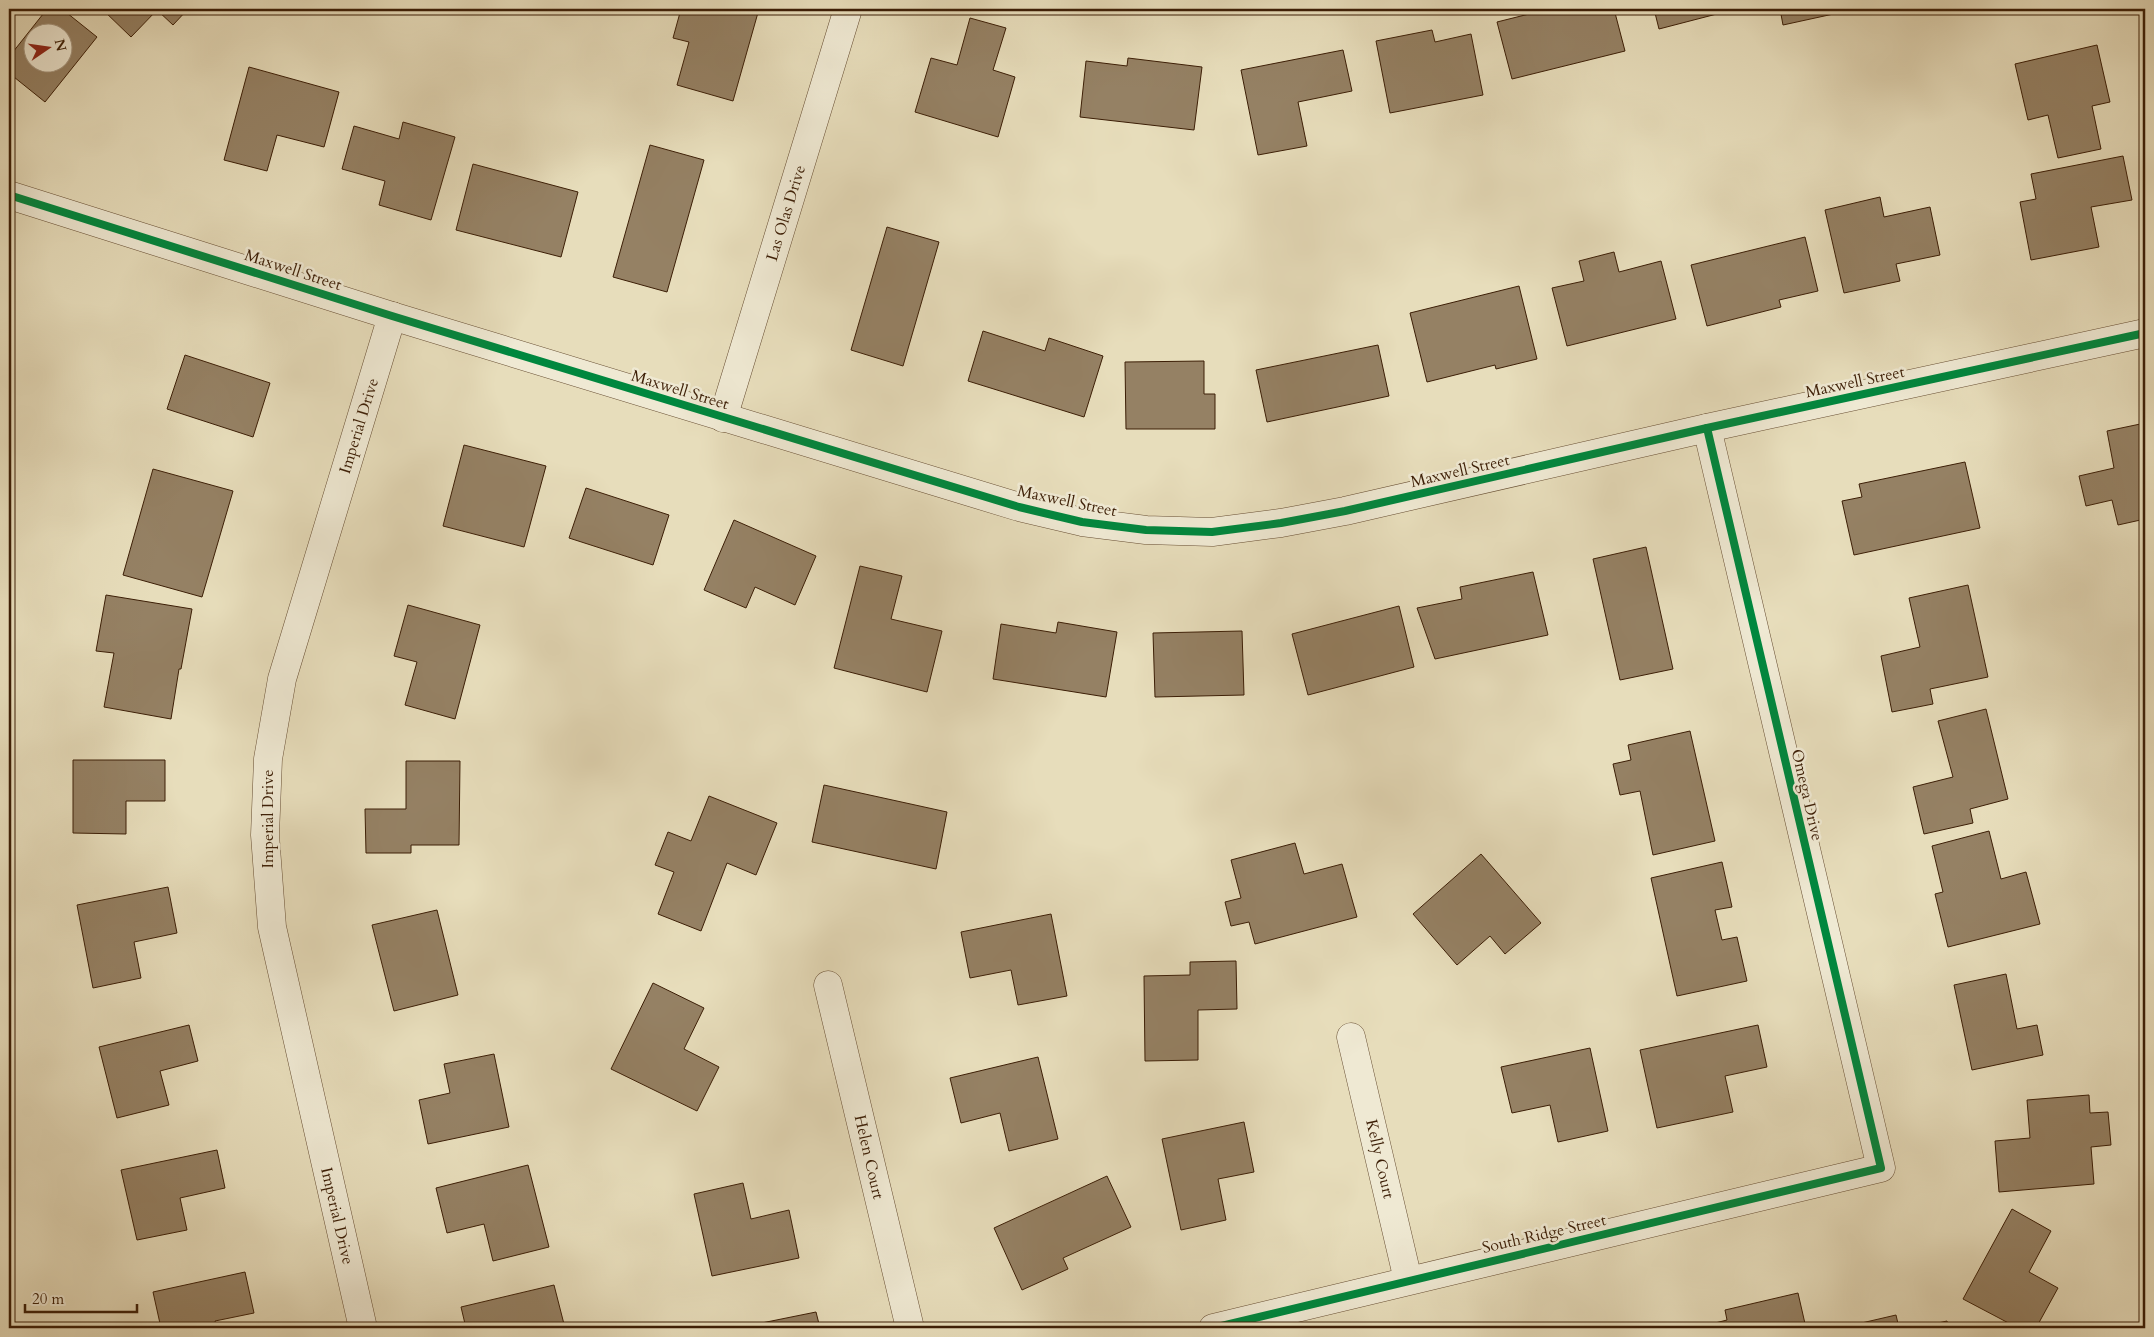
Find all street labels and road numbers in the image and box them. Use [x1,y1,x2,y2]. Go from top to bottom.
street label: Las Olas Drive [761,162,811,264]
street label: Maxwell Street [242,244,344,296]
street label: Maxwell Street [1803,361,1907,403]
street label: Maxwell Street [629,365,731,415]
street label: Imperial Drive [334,375,384,477]
street label: Maxwell Street [1408,449,1512,493]
street label: Maxwell Street [1015,480,1119,522]
street label: Omega Drive [1786,747,1828,843]
street label: Imperial Drive [257,769,279,869]
street label: Helen Court [849,1113,889,1201]
street label: Kelly Court [1360,1117,1400,1201]
street label: Imperial Drive [315,1165,359,1267]
street label: South Ridge Street [1480,1209,1608,1259]

